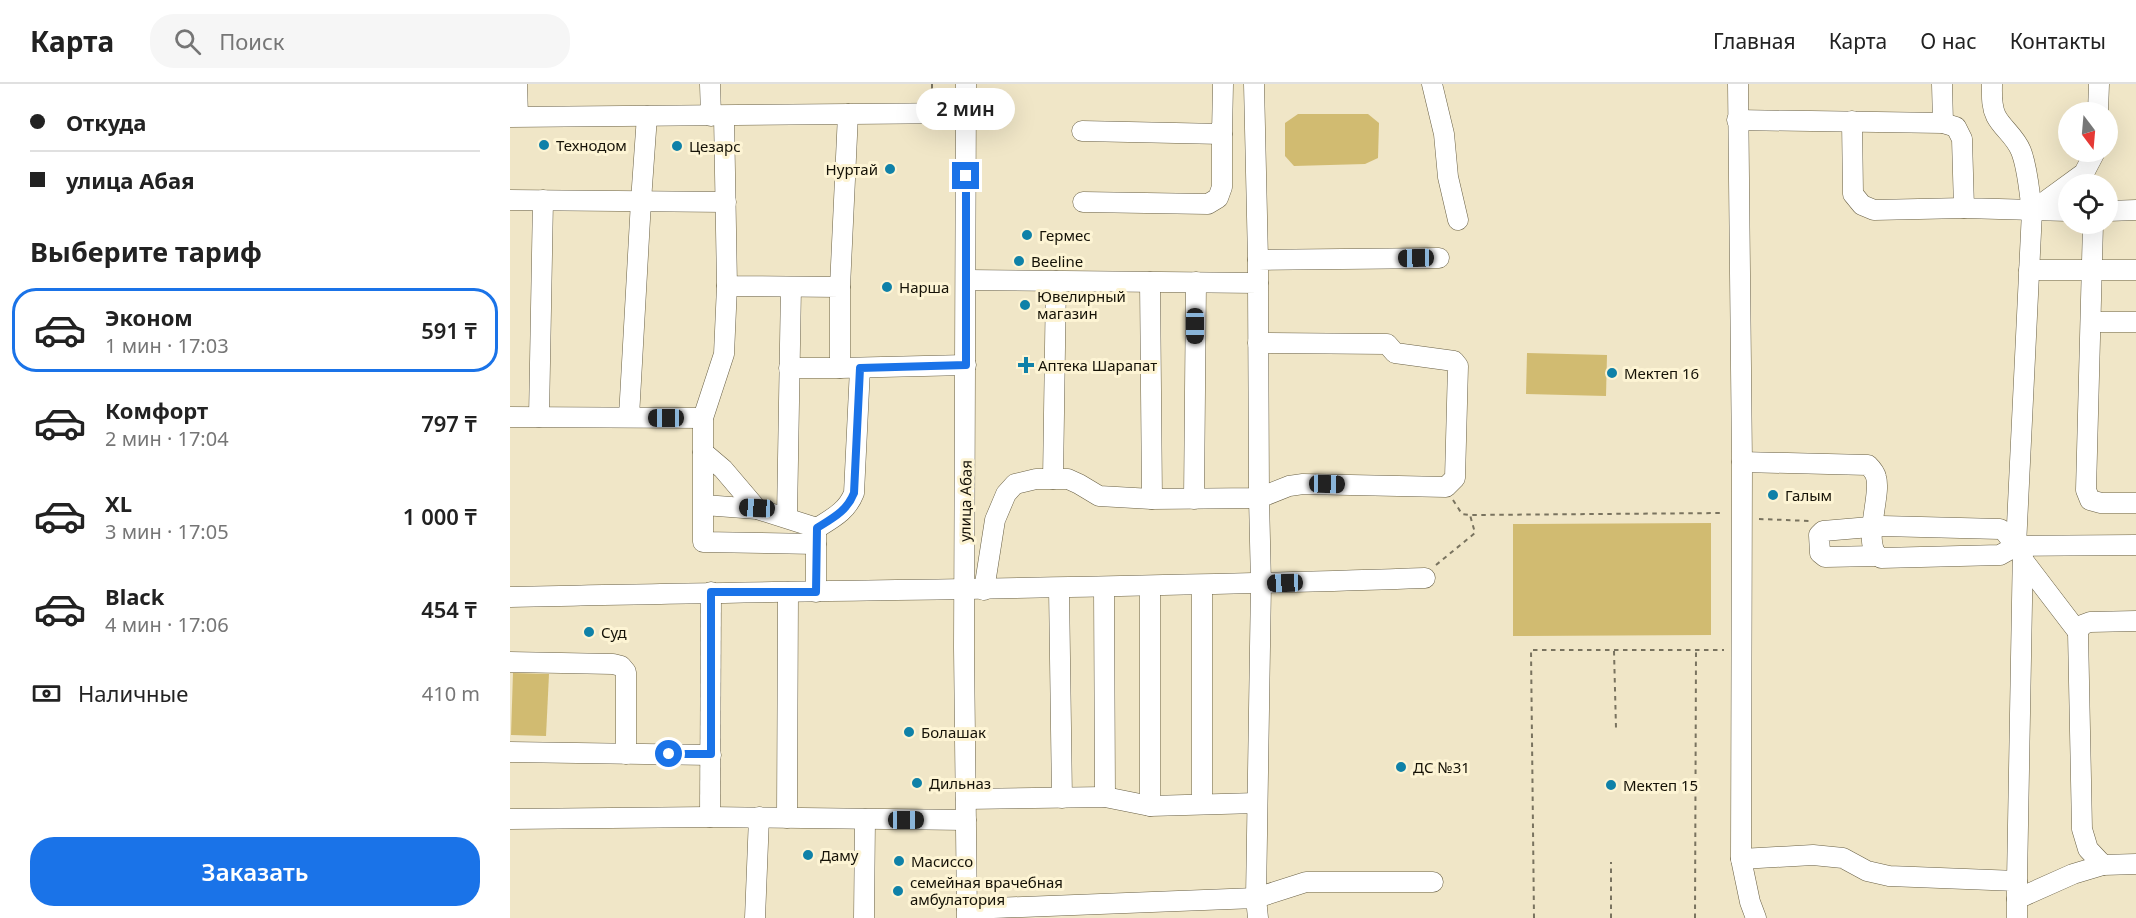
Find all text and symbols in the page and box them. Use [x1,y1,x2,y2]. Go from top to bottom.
search box [150,14,570,68]
text: Карта [30,22,114,60]
icon: search [171,25,204,58]
text: Поиск [219,26,285,56]
text: Главная [1713,27,1796,55]
text: Карта [1829,27,1887,55]
text: О нас [1920,27,1977,55]
text: Контакты [2010,27,2106,55]
callout: 2 мин [916,89,1016,131]
text: 2 мин [936,95,995,122]
north arrow [2058,102,2118,162]
map controls [2058,102,2118,234]
text: Откуда [66,107,146,137]
place label: Технодом [556,135,627,155]
place label: Цезарс [689,136,741,156]
marker: Технодом [537,138,551,152]
marker: Цезарс [670,139,684,153]
place label: Нуртай [826,159,878,179]
marker: Нуртай [883,162,897,176]
route end [952,162,979,189]
text: улица Абая [66,165,195,195]
button: locate [2058,174,2118,234]
place label: Гермес [1039,225,1091,245]
marker: Гермес [1020,228,1034,242]
text: Выберите тариф [30,233,262,270]
car [1398,249,1434,267]
place label: Beeline [1031,251,1083,271]
marker: Beeline [1012,254,1026,268]
place label: Нарша [899,277,949,297]
marker: Нарша [880,280,894,294]
place label: Ювелирный магазин [1037,286,1126,323]
marker: Ювелирный магазин [1018,298,1032,312]
text: Эконом [105,302,193,332]
icon: car [33,303,87,357]
car [1186,308,1204,344]
text: 591 ₸ [421,315,477,345]
text: 1 мин · 17:03 [105,332,229,359]
place label: Аптека Шарапат [1038,355,1157,375]
marker: Аптека Шарапат [1019,358,1033,372]
place label: Мектеп 16 [1624,363,1699,383]
marker: Мектеп 16 [1605,366,1619,380]
text: Комфорт [105,395,208,425]
icon: car [33,396,87,450]
text: 797 ₸ [421,408,477,438]
car [648,409,684,427]
text: 2 мин · 17:04 [105,425,229,452]
street label: улица Абая [954,460,976,542]
car [1309,475,1345,493]
place label: Галым [1785,485,1832,505]
text: XL [105,488,132,518]
marker: Галым [1766,488,1780,502]
icon: car [33,489,87,543]
car [739,498,775,518]
text: 1 000 ₸ [403,501,477,531]
text: 3 мин · 17:05 [105,518,229,545]
car [1267,573,1303,593]
text: Black [105,581,164,611]
icon: car [33,582,87,636]
text: 454 ₸ [421,594,477,624]
text: 4 мин · 17:06 [105,611,229,638]
place label: Суд [601,622,627,642]
marker: Суд [582,625,596,639]
icon: cash [30,677,63,710]
text: Наличные [78,678,188,708]
text: 410 m [422,680,480,707]
place label: Болашак [921,722,986,742]
marker: Болашак [902,725,916,739]
route start [655,740,682,767]
place label: ДС №31 [1413,757,1470,777]
marker: ДС №31 [1394,760,1408,774]
place label: Дильназ [929,773,991,793]
place label: Мектеп 15 [1623,775,1698,795]
marker: Дильназ [910,776,924,790]
marker: Мектеп 15 [1604,778,1618,792]
car [888,811,924,829]
button: Заказать [30,837,480,906]
place label: Даму [820,845,859,865]
marker: Даму [801,848,815,862]
place label: Масиссо [911,851,973,871]
marker: Масиссо [892,854,906,868]
place label: семейная врачебная амбулатория [910,872,1063,909]
marker: семейная врачебная амбулатория [891,884,905,898]

